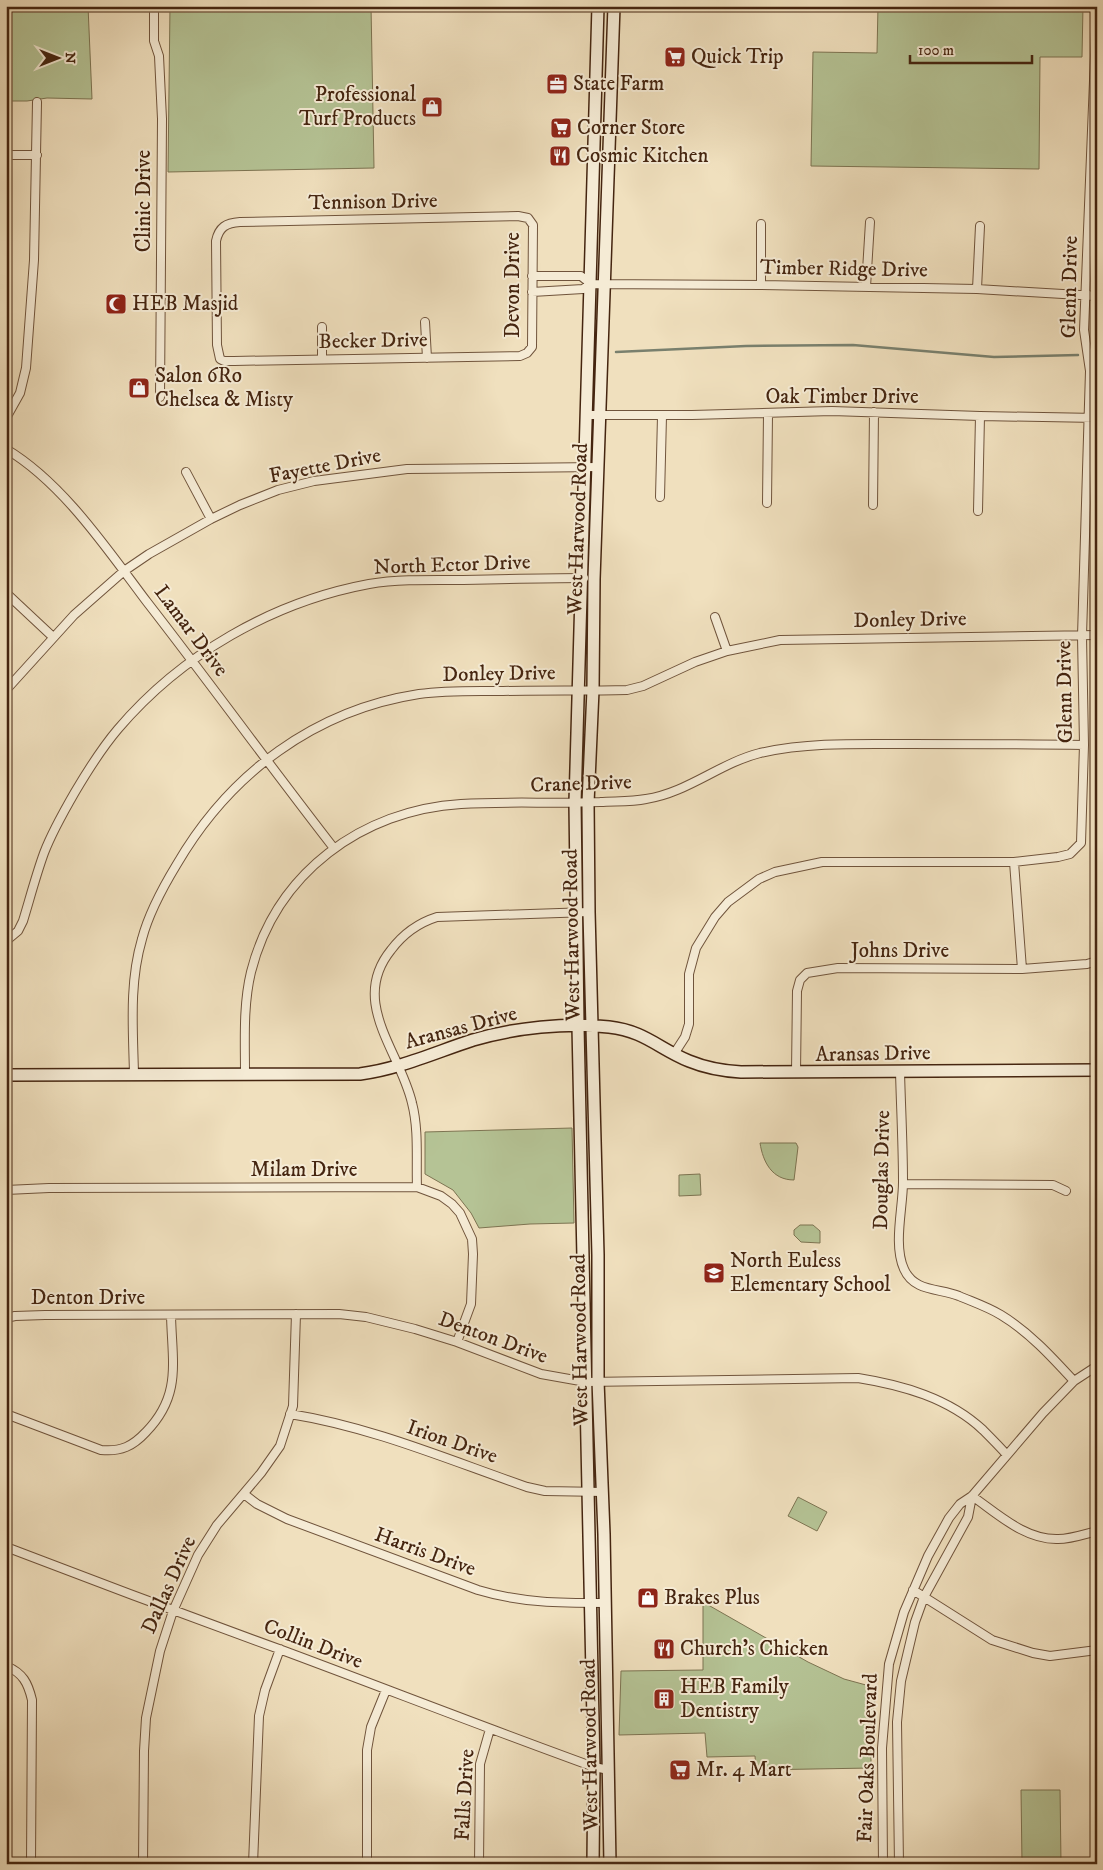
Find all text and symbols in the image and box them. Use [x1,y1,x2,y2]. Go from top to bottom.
north arrow [32,32,82,82]
scale bar [910,32,1033,64]
text: 100 m [918,41,954,60]
place label: Quick Trip [691,44,784,70]
supermarket icon: Quick Trip [663,45,687,69]
text: N [61,52,79,64]
place label: State Farm [573,71,665,97]
office icon: State Farm [545,72,569,96]
place label: Professional Turf Products [299,82,417,132]
shop icon: Professional Turf Products [420,95,444,119]
place label: Corner Store [577,115,686,141]
supermarket icon: Corner Store [549,116,573,140]
place label: Cosmic Kitchen [576,143,708,169]
restaurant icon: Cosmic Kitchen [548,144,572,168]
street label: Clinic Drive [131,150,157,252]
street label: Tennison Drive [308,188,438,216]
street label: Devon Drive [500,232,526,338]
street label: Glenn Drive [1056,235,1084,339]
street label: Timber Ridge Drive [760,255,928,283]
place label: HEB Masjid [132,291,239,317]
mosque icon: HEB Masjid [104,292,128,316]
street label: Becker Drive [318,327,428,355]
place label: Salon 6Ro Chelsea & Misty [155,363,294,413]
shop icon: Salon 6Ro Chelsea & Misty [127,376,151,400]
street label: Oak Timber Drive [765,384,919,410]
street label: Fayette Drive [267,442,383,490]
street label: West Harwood Road [562,442,594,616]
street label: North Ector Drive [373,549,531,581]
street label: Lamar Drive [148,580,234,682]
street label: Donley Drive [853,606,967,634]
street label: Glenn Drive [1051,640,1079,744]
street label: Donley Drive [442,660,556,688]
street label: Crane Drive [530,769,632,799]
street label: West Harwood Road [557,848,587,1022]
street label: Johns Drive [849,938,949,964]
street label: Aransas Drive [402,1000,520,1055]
street label: Aransas Drive [815,1040,931,1068]
street label: Douglas Drive [868,1110,896,1230]
street label: Milam Drive [251,1157,358,1183]
place label: North Euless Elementary School [730,1248,891,1298]
street label: West Harwood Road [565,1253,595,1427]
school or university icon: North Euless Elementary School [702,1261,726,1285]
street label: Denton Drive [31,1285,145,1311]
street label: Denton Drive [435,1306,551,1370]
street label: Irion Drive [403,1414,501,1470]
street label: Harris Drive [371,1522,479,1582]
street label: Dallas Drive [136,1532,202,1638]
place label: Brakes Plus [664,1585,760,1611]
shop icon: Brakes Plus [636,1586,660,1610]
street label: Collin Drive [260,1613,367,1675]
place label: Church's Chicken [680,1636,829,1662]
restaurant icon: Church's Chicken [652,1637,676,1661]
street label: West Harwood Road [575,1658,605,1832]
street label: Fair Oaks Boulevard [852,1672,884,1843]
place label: HEB Family Dentistry [680,1674,790,1724]
building icon: HEB Family Dentistry [652,1687,676,1711]
street label: Falls Drive [450,1748,480,1842]
place label: Mr. 4 Mart [696,1757,792,1783]
supermarket icon: Mr. 4 Mart [668,1758,692,1782]

